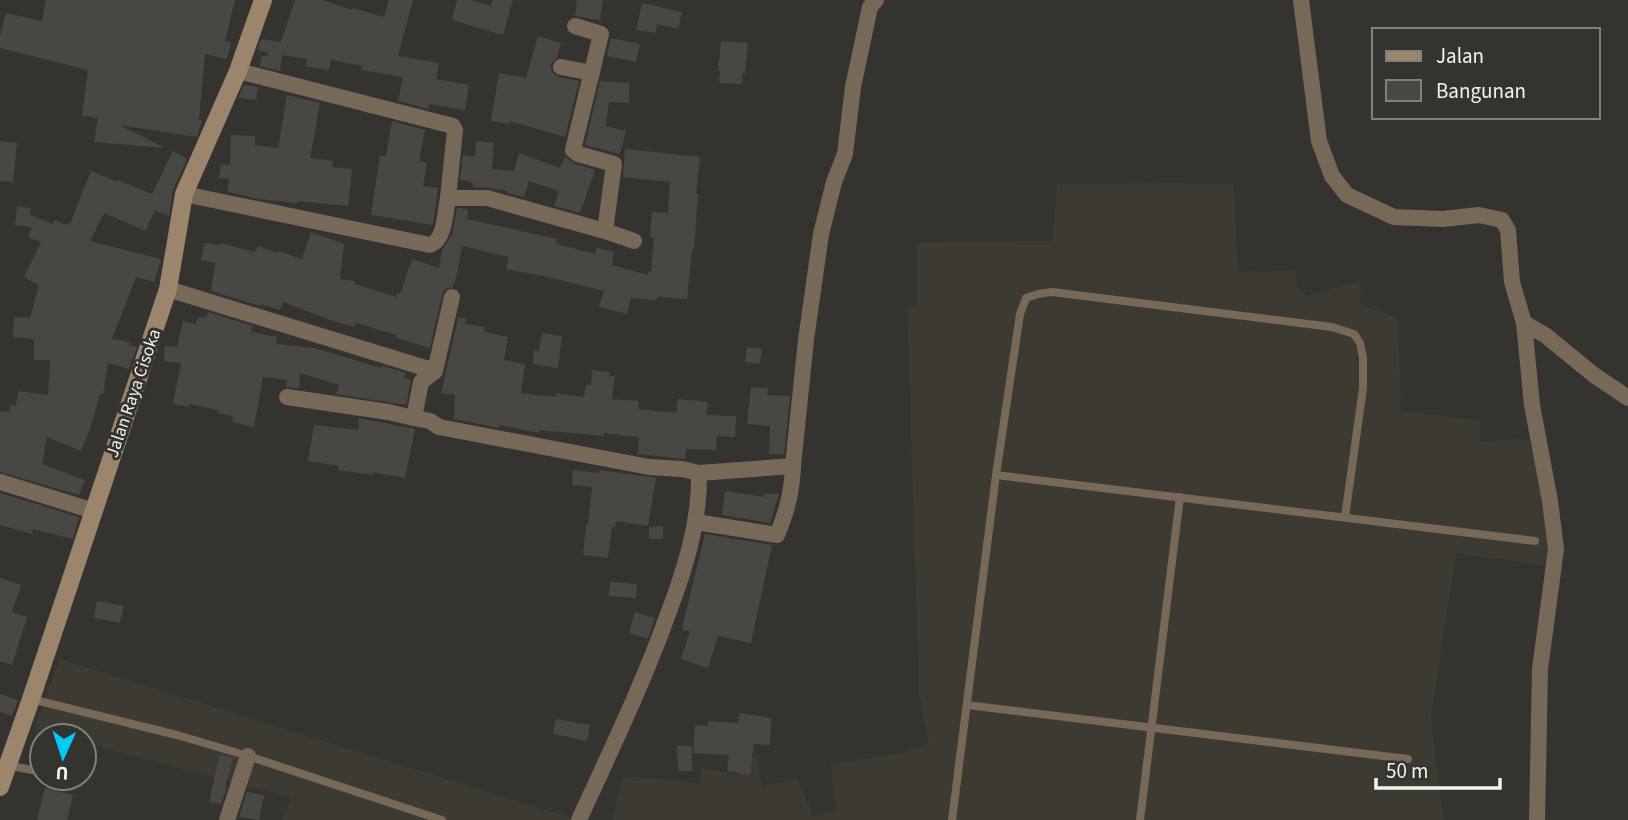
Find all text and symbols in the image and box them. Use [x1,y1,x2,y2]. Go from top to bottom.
legend [1372,28,1600,119]
text: Jalan [1436,41,1484,71]
text: Bangunan [1436,76,1526,106]
street label: Jalan Raya Cisoka [100,325,167,461]
north arrow [28,722,98,792]
scale bar [1376,746,1500,790]
text: 50 m [1386,756,1428,786]
text: U [55,759,69,786]

